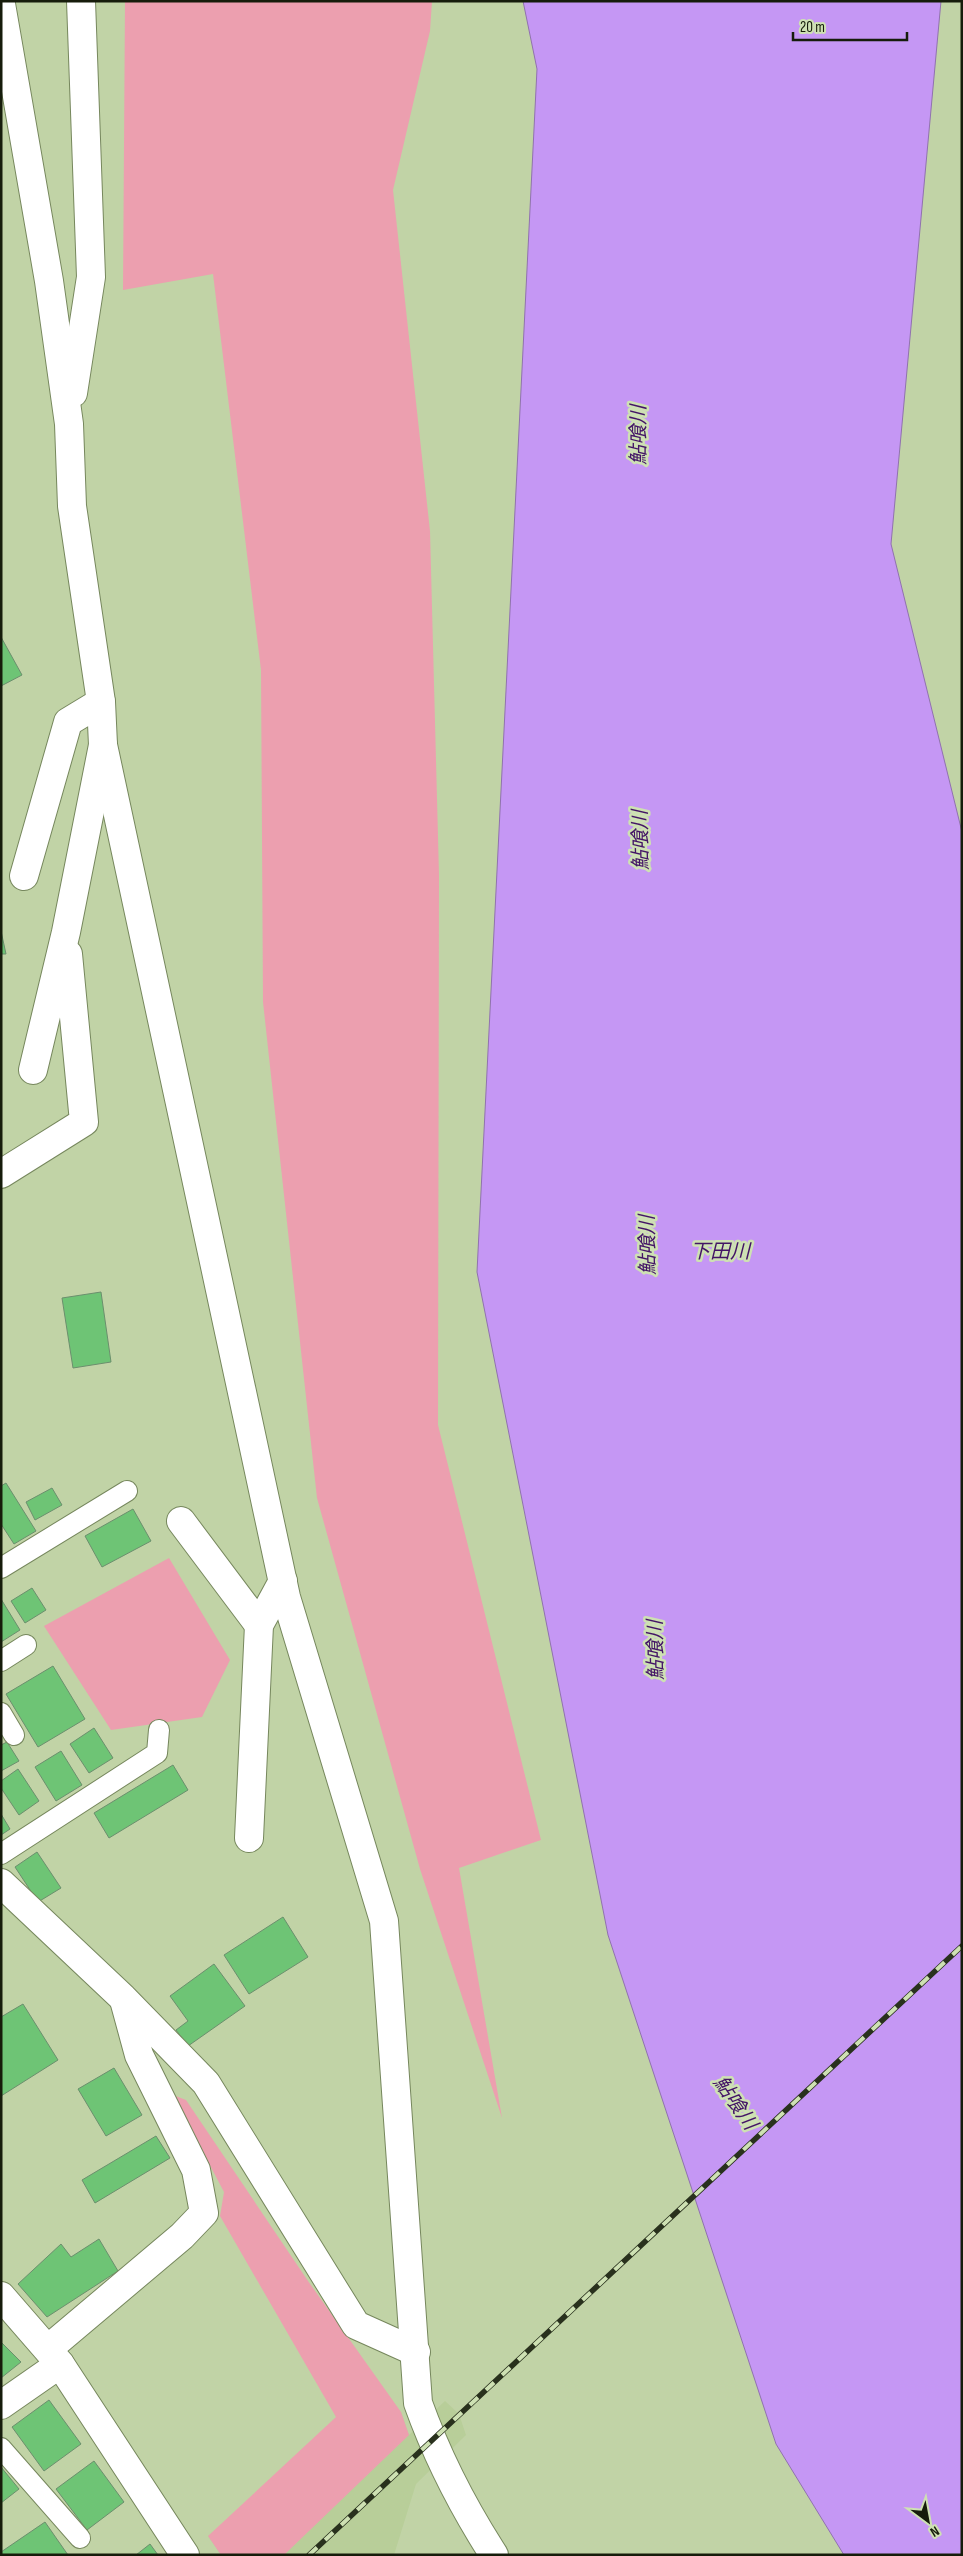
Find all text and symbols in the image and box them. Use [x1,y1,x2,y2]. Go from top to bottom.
scale bar [793,10,907,42]
text: 20 m [800,18,825,37]
water label: 鮎喰川 [627,403,651,465]
water label: 鮎喰川 [628,808,654,870]
water label: 鮎喰川 [635,1213,661,1275]
water label: 下田川 [690,1240,752,1264]
water label: 鮎喰川 [643,1618,669,1680]
water label: 鮎喰川 [708,2072,763,2136]
north arrow [903,2496,953,2546]
text: N [927,2522,942,2541]

